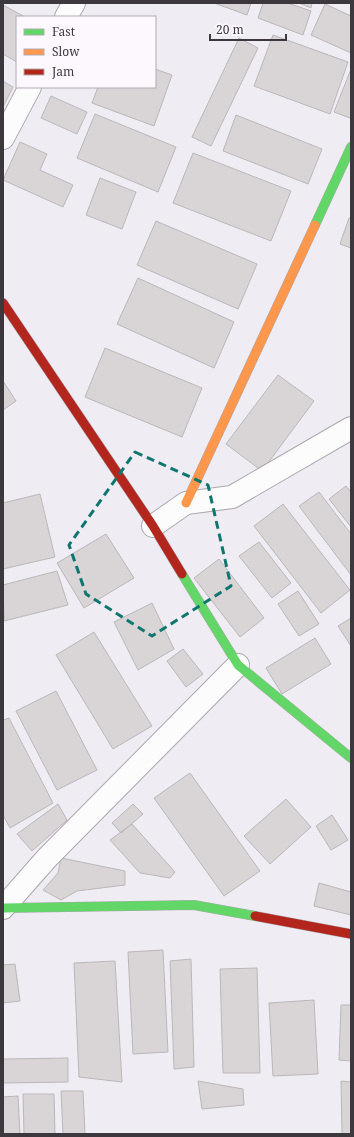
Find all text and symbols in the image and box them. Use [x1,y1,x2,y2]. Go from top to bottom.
legend [16,16,156,88]
scale bar [210,16,286,42]
text: 20 m [216,21,244,38]
text: Fast [52,23,75,40]
text: Slow [52,43,80,60]
text: Jam [51,63,74,80]

